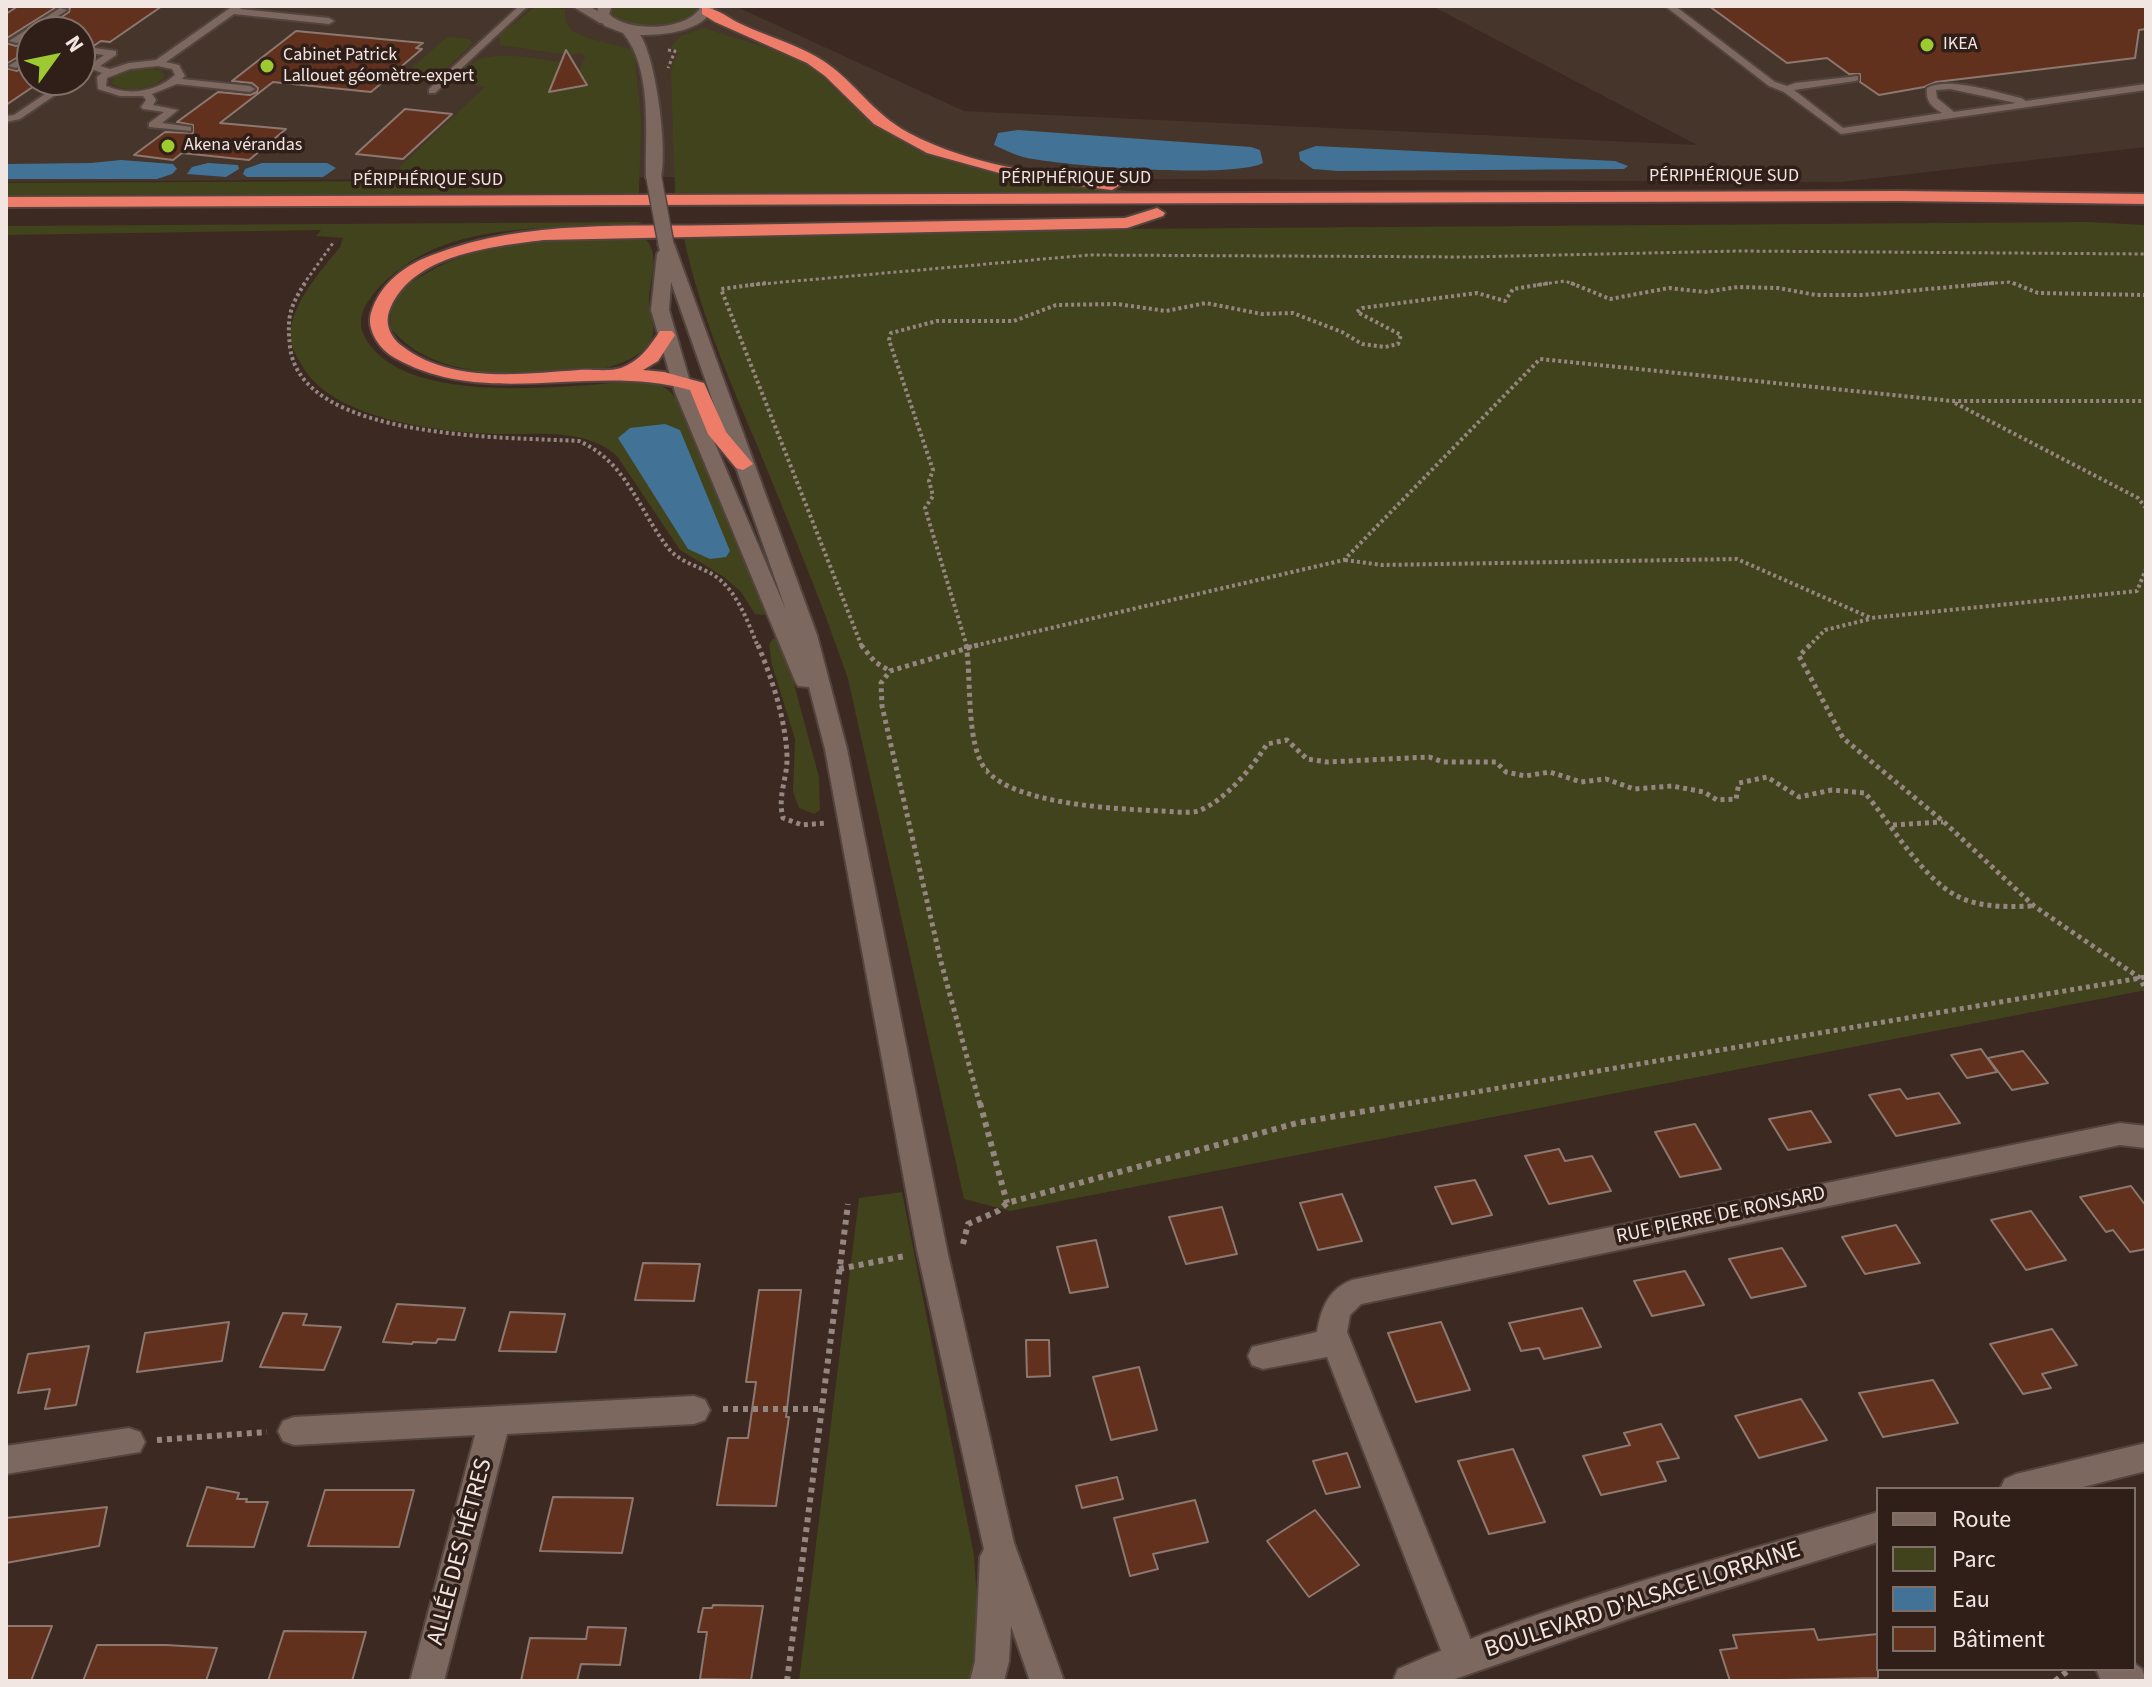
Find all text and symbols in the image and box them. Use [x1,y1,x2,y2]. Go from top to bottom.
north arrow [16,16,96,96]
text: N [57,29,92,59]
place label: IKEA [1943,34,1977,56]
marker: IKEA [1918,36,1936,54]
place label: Cabinet Patrick Lallouet géomètre-expert [283,45,474,88]
marker: Cabinet Patrick Lallouet géomètre-expert [258,57,276,75]
place label: Akena vérandas [184,135,302,157]
marker: Akena vérandas [159,137,177,155]
street label: PÉRIPHÉRIQUE SUD [1649,166,1799,188]
street label: PÉRIPHÉRIQUE SUD [1001,168,1151,190]
street label: PÉRIPHÉRIQUE SUD [353,170,503,192]
street label: RUE PIERRE DE RONSARD [1614,1182,1828,1250]
street label: ALLÉE DES HÊTRES [422,1456,500,1648]
legend [1876,1487,2136,1671]
text: Route [1952,1502,2011,1537]
street label: BOULEVARD D'ALSACE LORRAINE [1482,1536,1804,1666]
text: Parc [1952,1542,1996,1577]
text: Eau [1952,1582,1990,1617]
text: Bâtiment [1952,1622,2045,1657]

